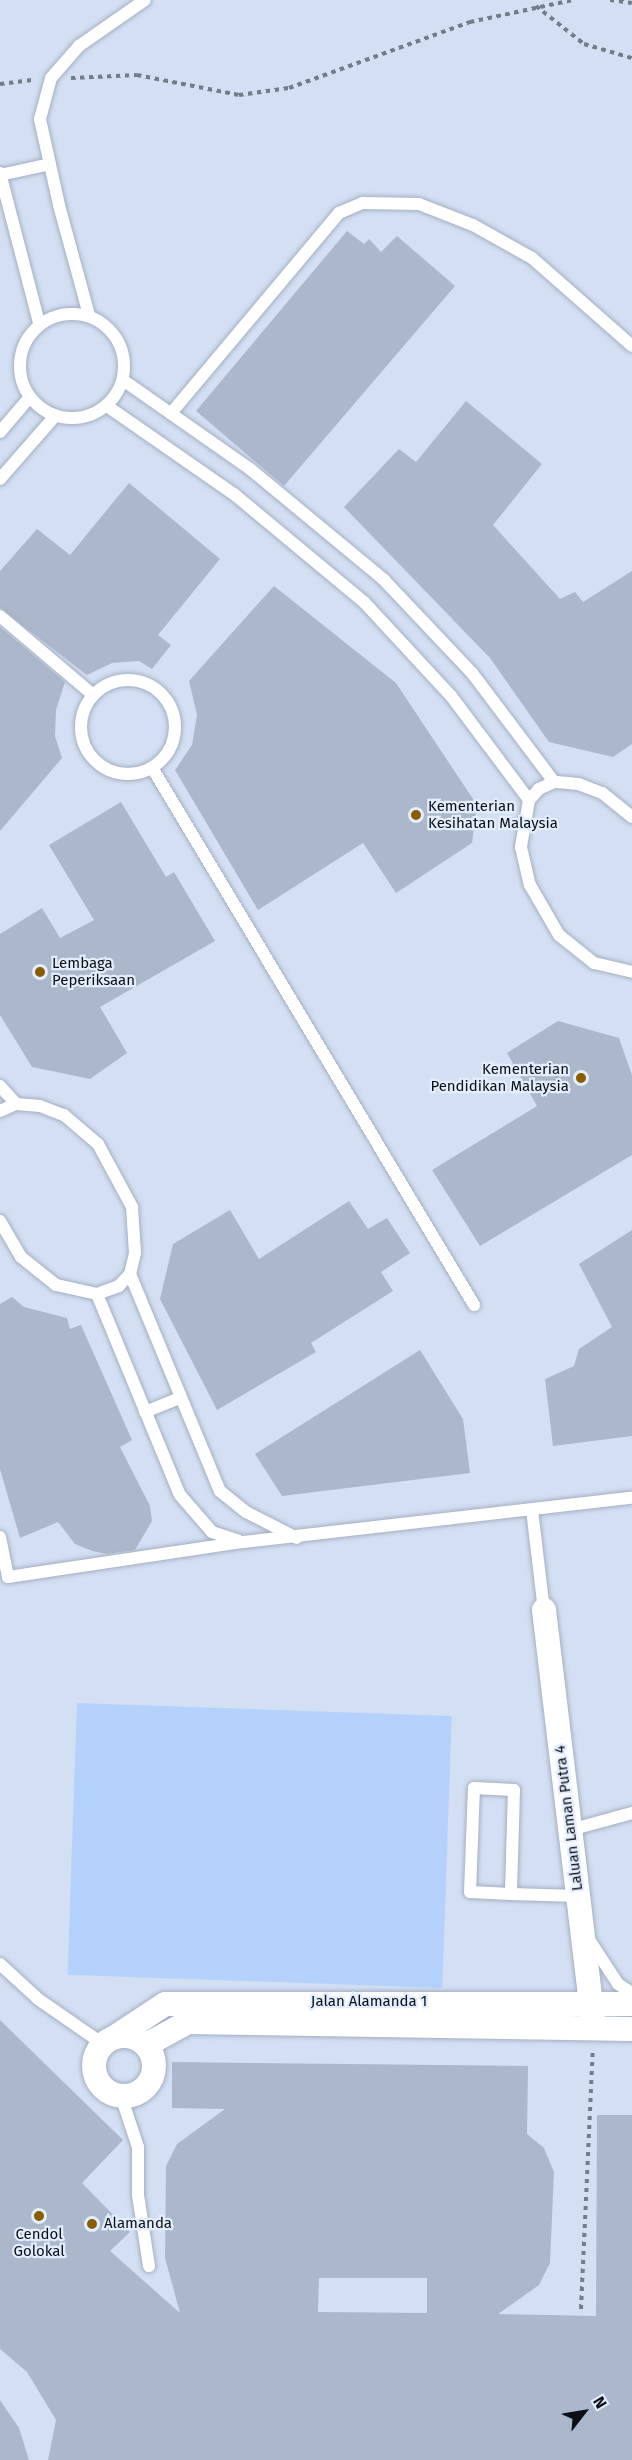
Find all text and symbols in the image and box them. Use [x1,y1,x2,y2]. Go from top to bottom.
place label: Kementerian Kesihatan Malaysia [428,797,558,832]
marker: Kementerian Kesihatan Malaysia [409,808,423,822]
place label: Lembaga Peperiksaan [52,954,135,989]
marker: Lembaga Peperiksaan [33,965,47,979]
place label: Kementerian Pendidikan Malaysia [430,1060,569,1095]
marker: Kementerian Pendidikan Malaysia [574,1071,588,1085]
street label: Laluan Laman Putra 4 [551,1744,587,1892]
street label: Jalan Alamanda 1 [311,1993,427,2011]
marker: Cendol Golokal [32,2209,46,2223]
place label: Alamanda [104,2215,172,2233]
marker: Alamanda [85,2217,99,2231]
place label: Cendol Golokal [13,2225,65,2260]
north arrow [554,2382,614,2442]
text: N [589,2393,611,2412]

